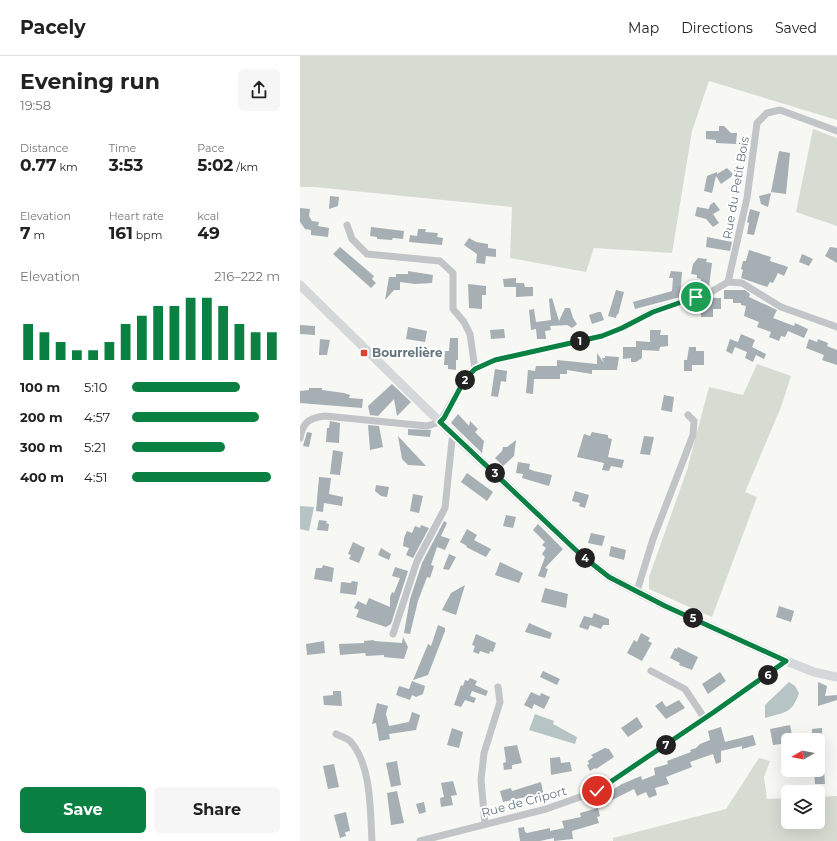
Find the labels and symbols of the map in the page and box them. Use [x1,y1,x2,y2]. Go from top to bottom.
street label: Rue du Petit Bois [719,135,752,240]
pin [679,280,713,314]
pin: 1 [570,331,590,351]
place label: Bourrelière [372,345,443,360]
marker: Bourrelière [359,348,369,358]
pin: 2 [455,370,475,390]
pin: 3 [485,463,505,483]
pin: 4 [575,548,595,568]
pin: 5 [683,608,703,628]
pin: 6 [758,665,778,685]
north arrow [781,733,825,777]
pin: 7 [656,735,676,755]
pin [580,774,614,808]
street label: Rue de Criport [480,783,568,820]

